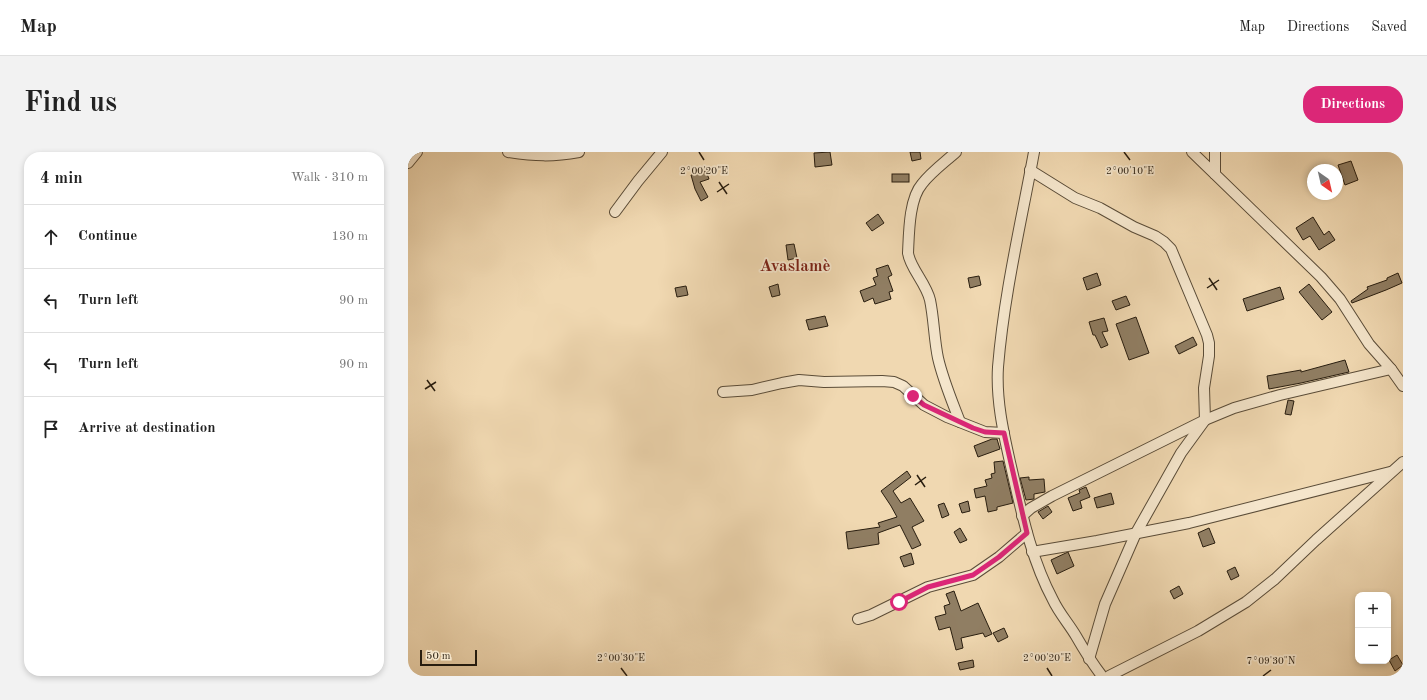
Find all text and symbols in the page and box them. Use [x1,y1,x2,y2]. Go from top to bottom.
text: Map [20,18,57,37]
text: Map [1239,20,1265,34]
text: Directions [1287,20,1349,34]
text: Saved [1371,20,1407,34]
button: Directions [1303,86,1403,123]
text: Find us [24,90,117,118]
north arrow [1307,164,1343,200]
text: 2°00'20"E [680,166,728,176]
text: 2°00'10"E [1106,166,1154,176]
text: 4 min [40,170,83,187]
text: Walk · 310 m [291,171,368,184]
icon: ahead [40,226,62,248]
text: Continue [78,229,137,244]
text: 130 m [331,230,368,243]
district label: Avaslamè [759,258,831,275]
icon: left [40,290,62,312]
text: Turn left [78,293,138,308]
text: 90 m [339,294,368,307]
icon: left [40,354,62,376]
text: Turn left [78,357,138,372]
text: 90 m [339,358,368,371]
route end [904,387,922,405]
icon: arrive [40,418,62,440]
text: Arrive at destination [78,421,216,436]
map controls [1355,592,1391,664]
button: + [1355,592,1391,628]
route start [890,593,908,611]
button: − [1355,628,1391,664]
scale bar [420,648,477,667]
text: 50 m [426,651,451,662]
text: 2°00'30"E [597,653,645,663]
text: 2°00'20"E [1023,653,1071,663]
text: 7°09'30"N [1247,656,1296,666]

